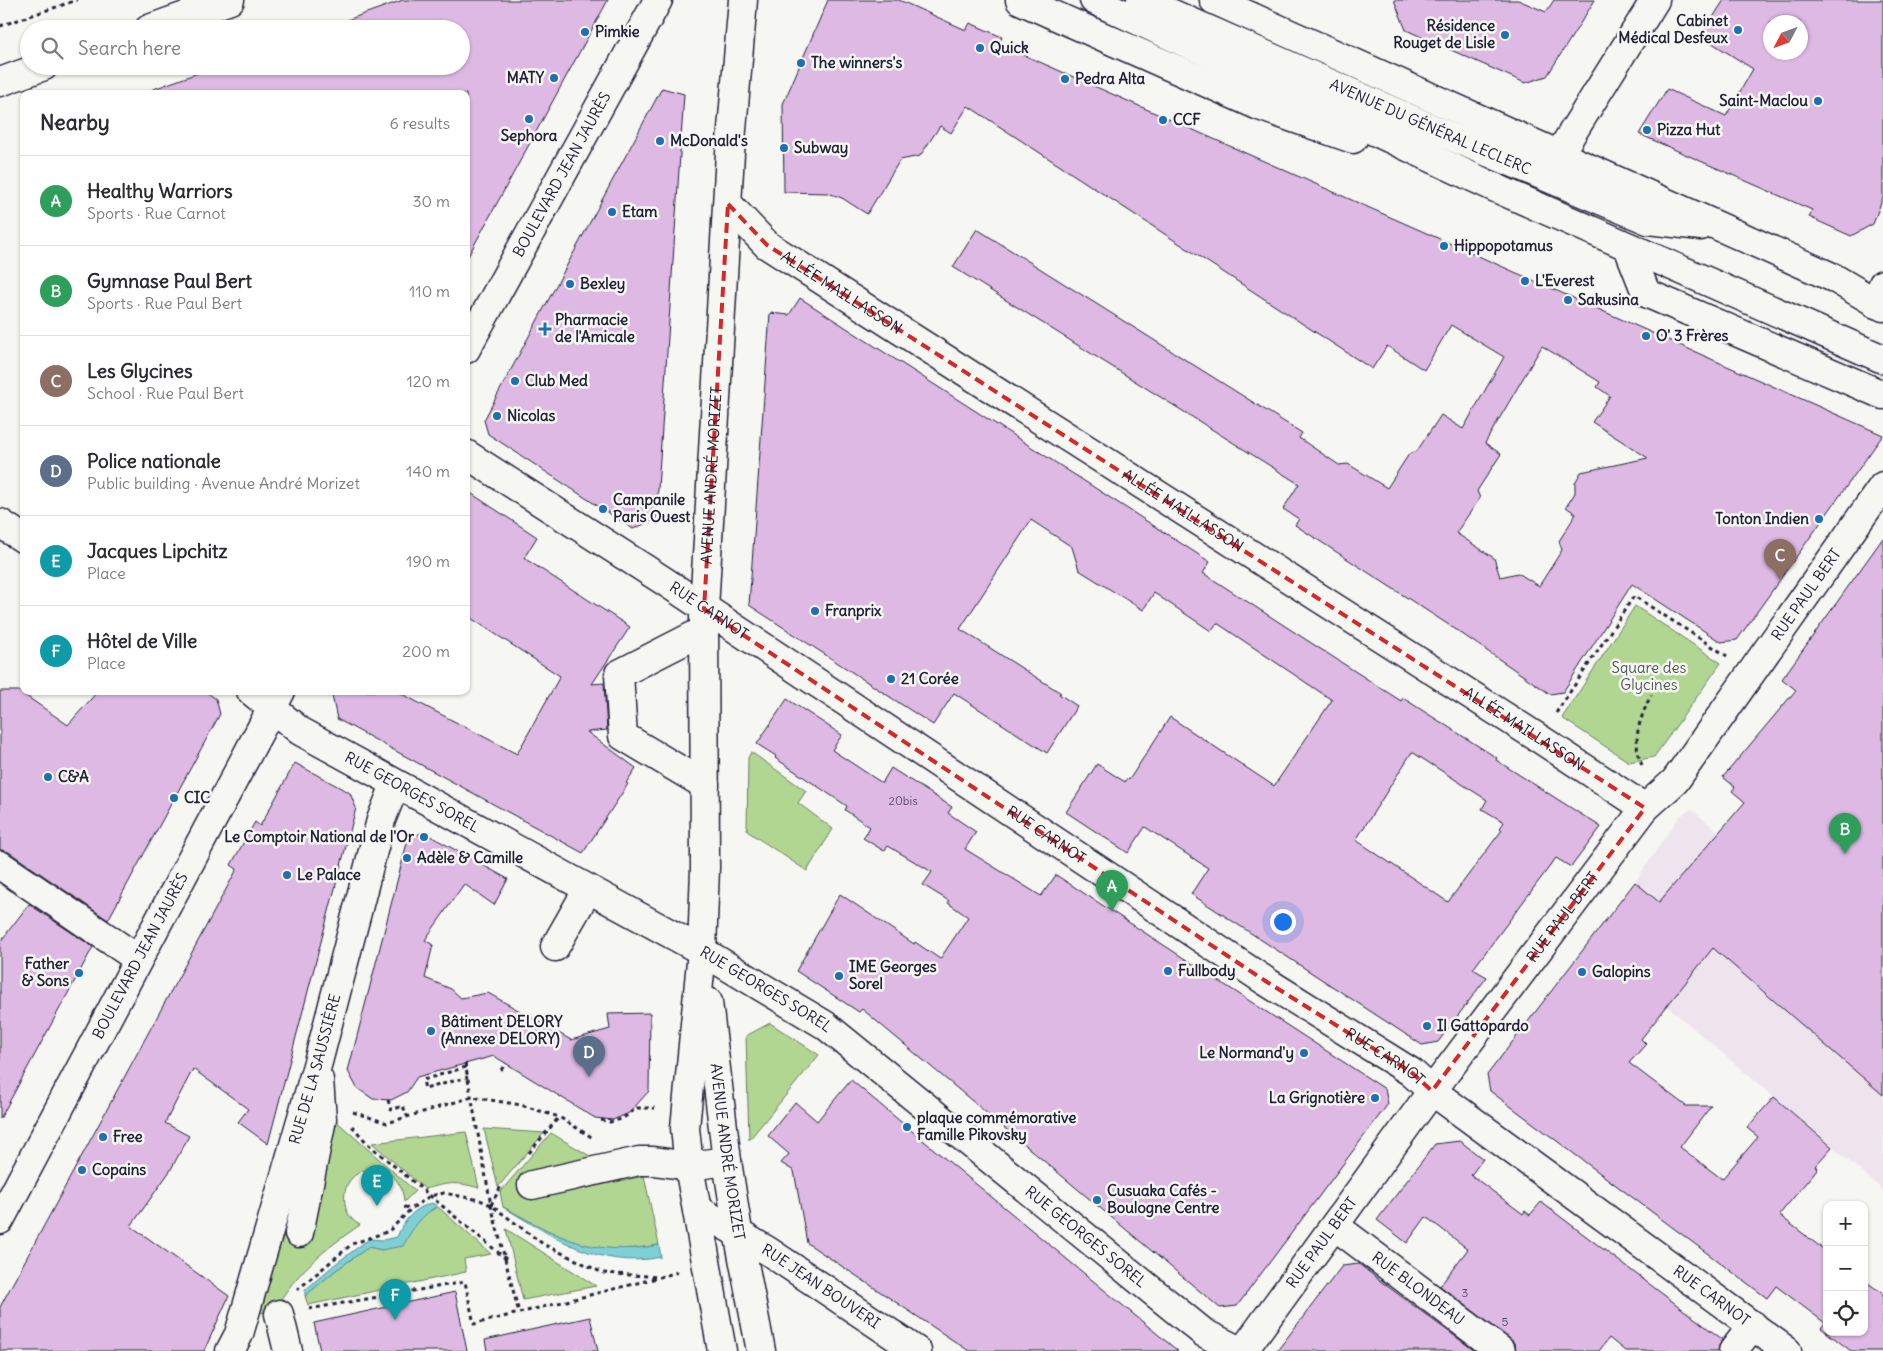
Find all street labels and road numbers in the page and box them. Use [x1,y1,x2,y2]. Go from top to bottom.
street label: AVENUE DU GÉNÉRAL LECLERC [1327,74,1534,178]
street label: BOULEVARD JEAN JAURÈS [508,89,615,260]
street label: ALLÉE MAILLASSON [778,246,906,338]
street label: AVENUE ANDRÉ MORIZET [697,386,726,565]
street label: ALLÉE MAILLASSON [1119,465,1247,556]
street label: RUE PAUL BERT [1767,545,1845,644]
street label: RUE CARNOT [666,577,752,643]
street label: ALLÉE MAILLASSON [1460,683,1588,775]
street label: RUE GEORGES SOREL [342,747,483,836]
street label: RUE CARNOT [1003,802,1089,868]
street label: RUE PAUL BERT [1522,868,1603,966]
street label: BOULEVARD JEAN JAURÈS [88,869,192,1042]
street label: RUE GEORGES SOREL [697,942,836,1036]
street label: RUE DE LA SAUSSIÈRE [285,991,344,1146]
street label: RUE CARNOT [1342,1023,1429,1089]
street label: AVENUE ANDRÉ MORIZET [706,1062,749,1242]
street label: RUE GEORGES SOREL [1022,1182,1151,1291]
street label: RUE PAUL BERT [1282,1193,1361,1292]
street label: RUE JEAN BOUVERI [758,1239,884,1332]
street label: RUE BLONDEAU [1368,1247,1468,1329]
street label: RUE CARNOT [1670,1261,1754,1330]

